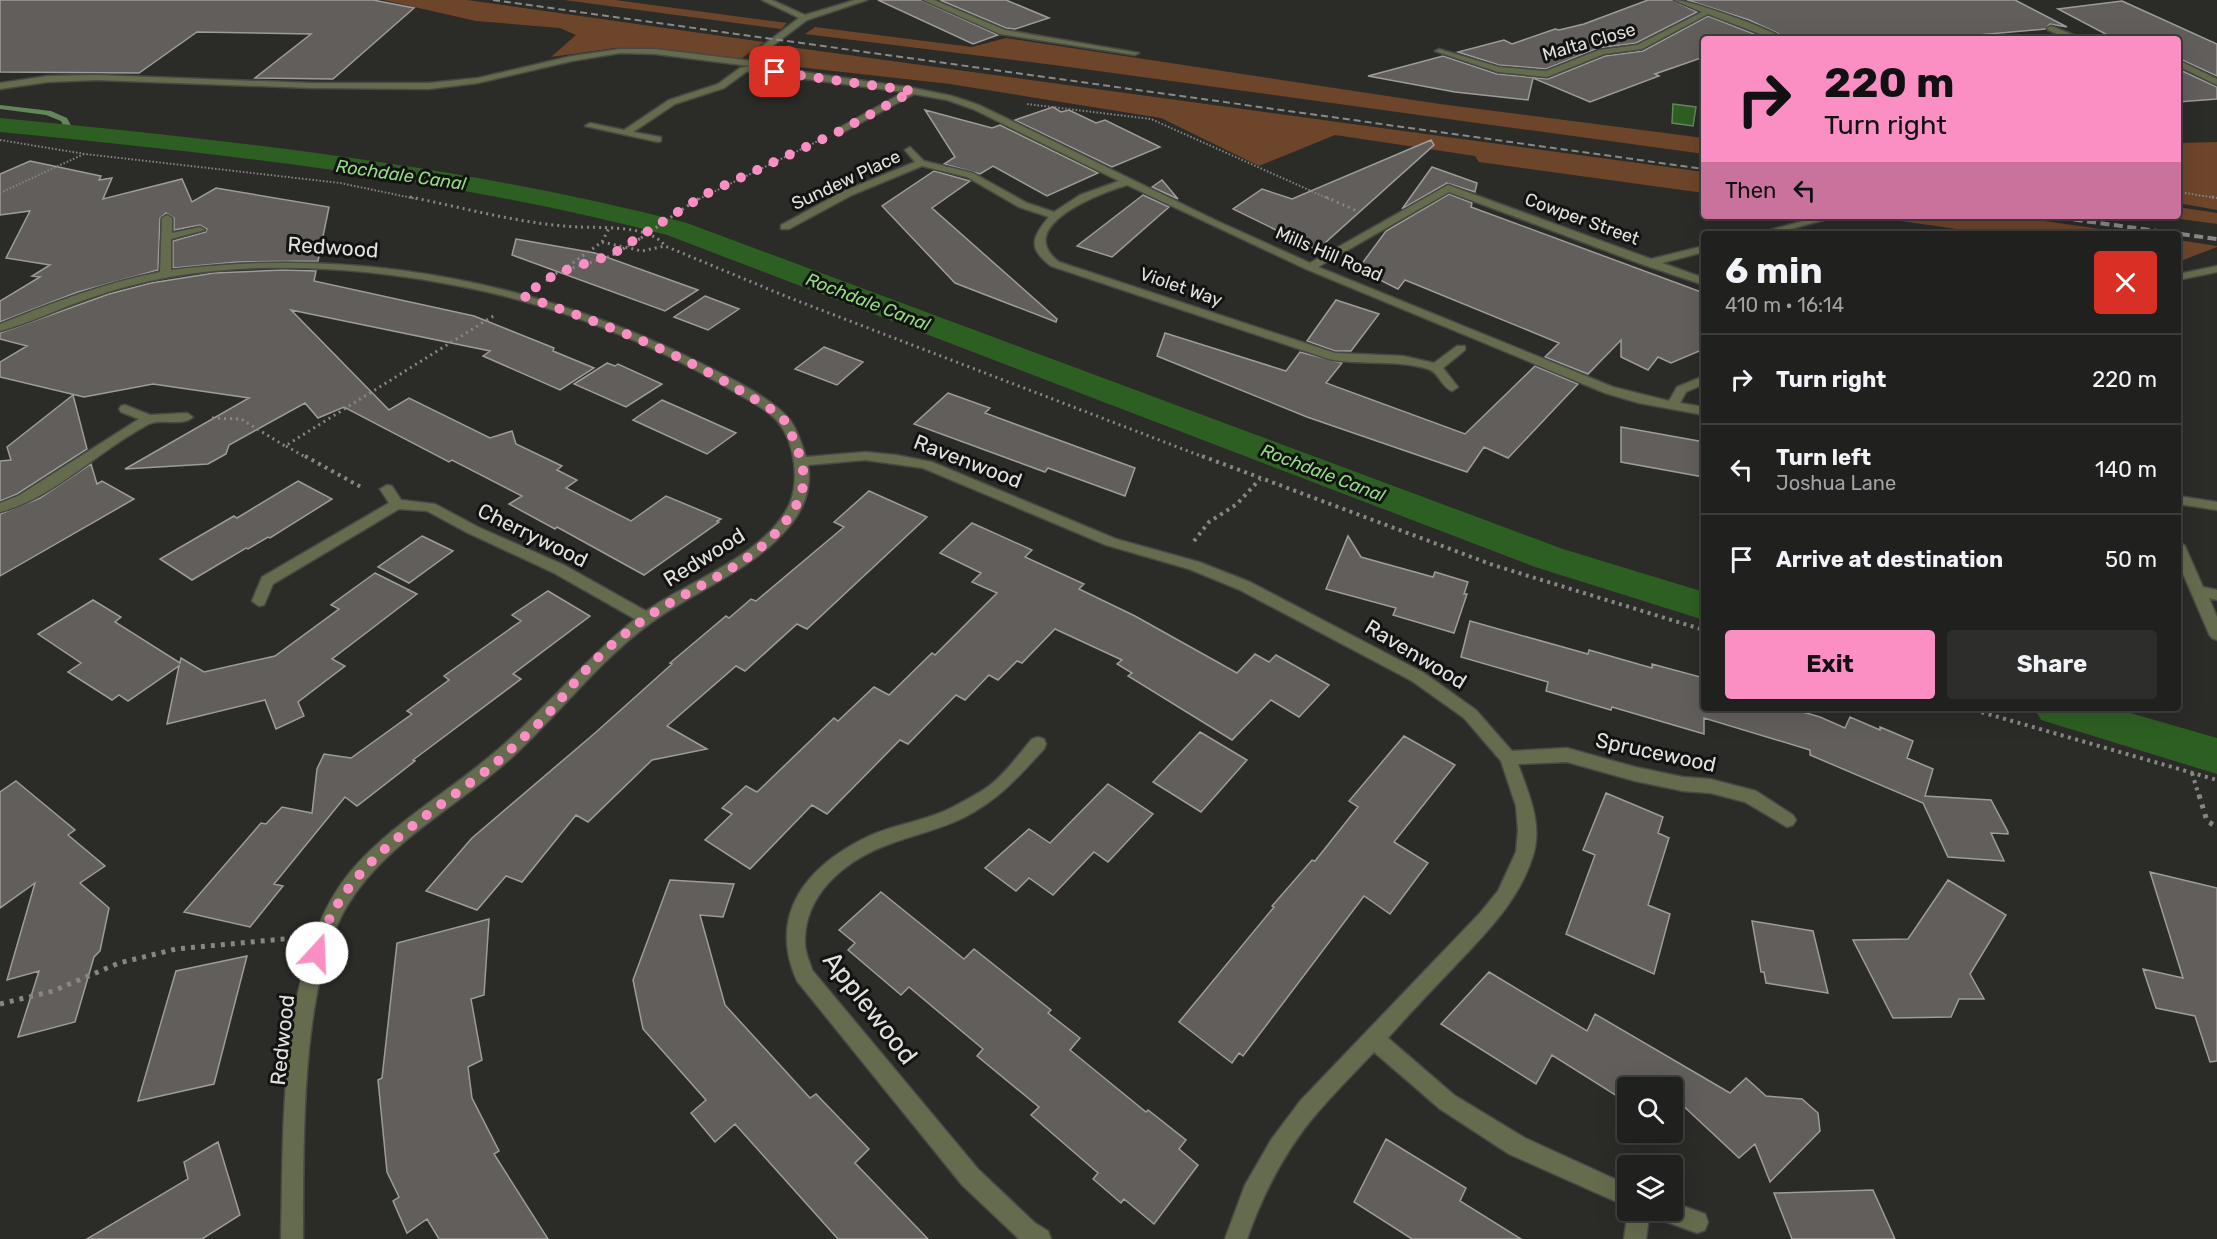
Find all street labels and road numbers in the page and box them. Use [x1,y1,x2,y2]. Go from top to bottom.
street label: Malta Close [1540,18,1638,66]
street label: Sundew Place [788,145,904,215]
street label: Cowper Street [1522,188,1642,250]
street label: Mills Hill Road [1272,222,1386,286]
street label: Redwood [287,231,379,263]
street label: Violet Way [1137,263,1225,311]
street label: Ravenwood [910,429,1026,493]
street label: Cherrywood [474,498,592,572]
street label: Redwood [659,522,749,592]
street label: Ravenwood [1361,614,1471,694]
street label: Sprucewood [1594,727,1718,777]
street label: Applewood [816,945,924,1071]
street label: Redwood [265,993,299,1087]

